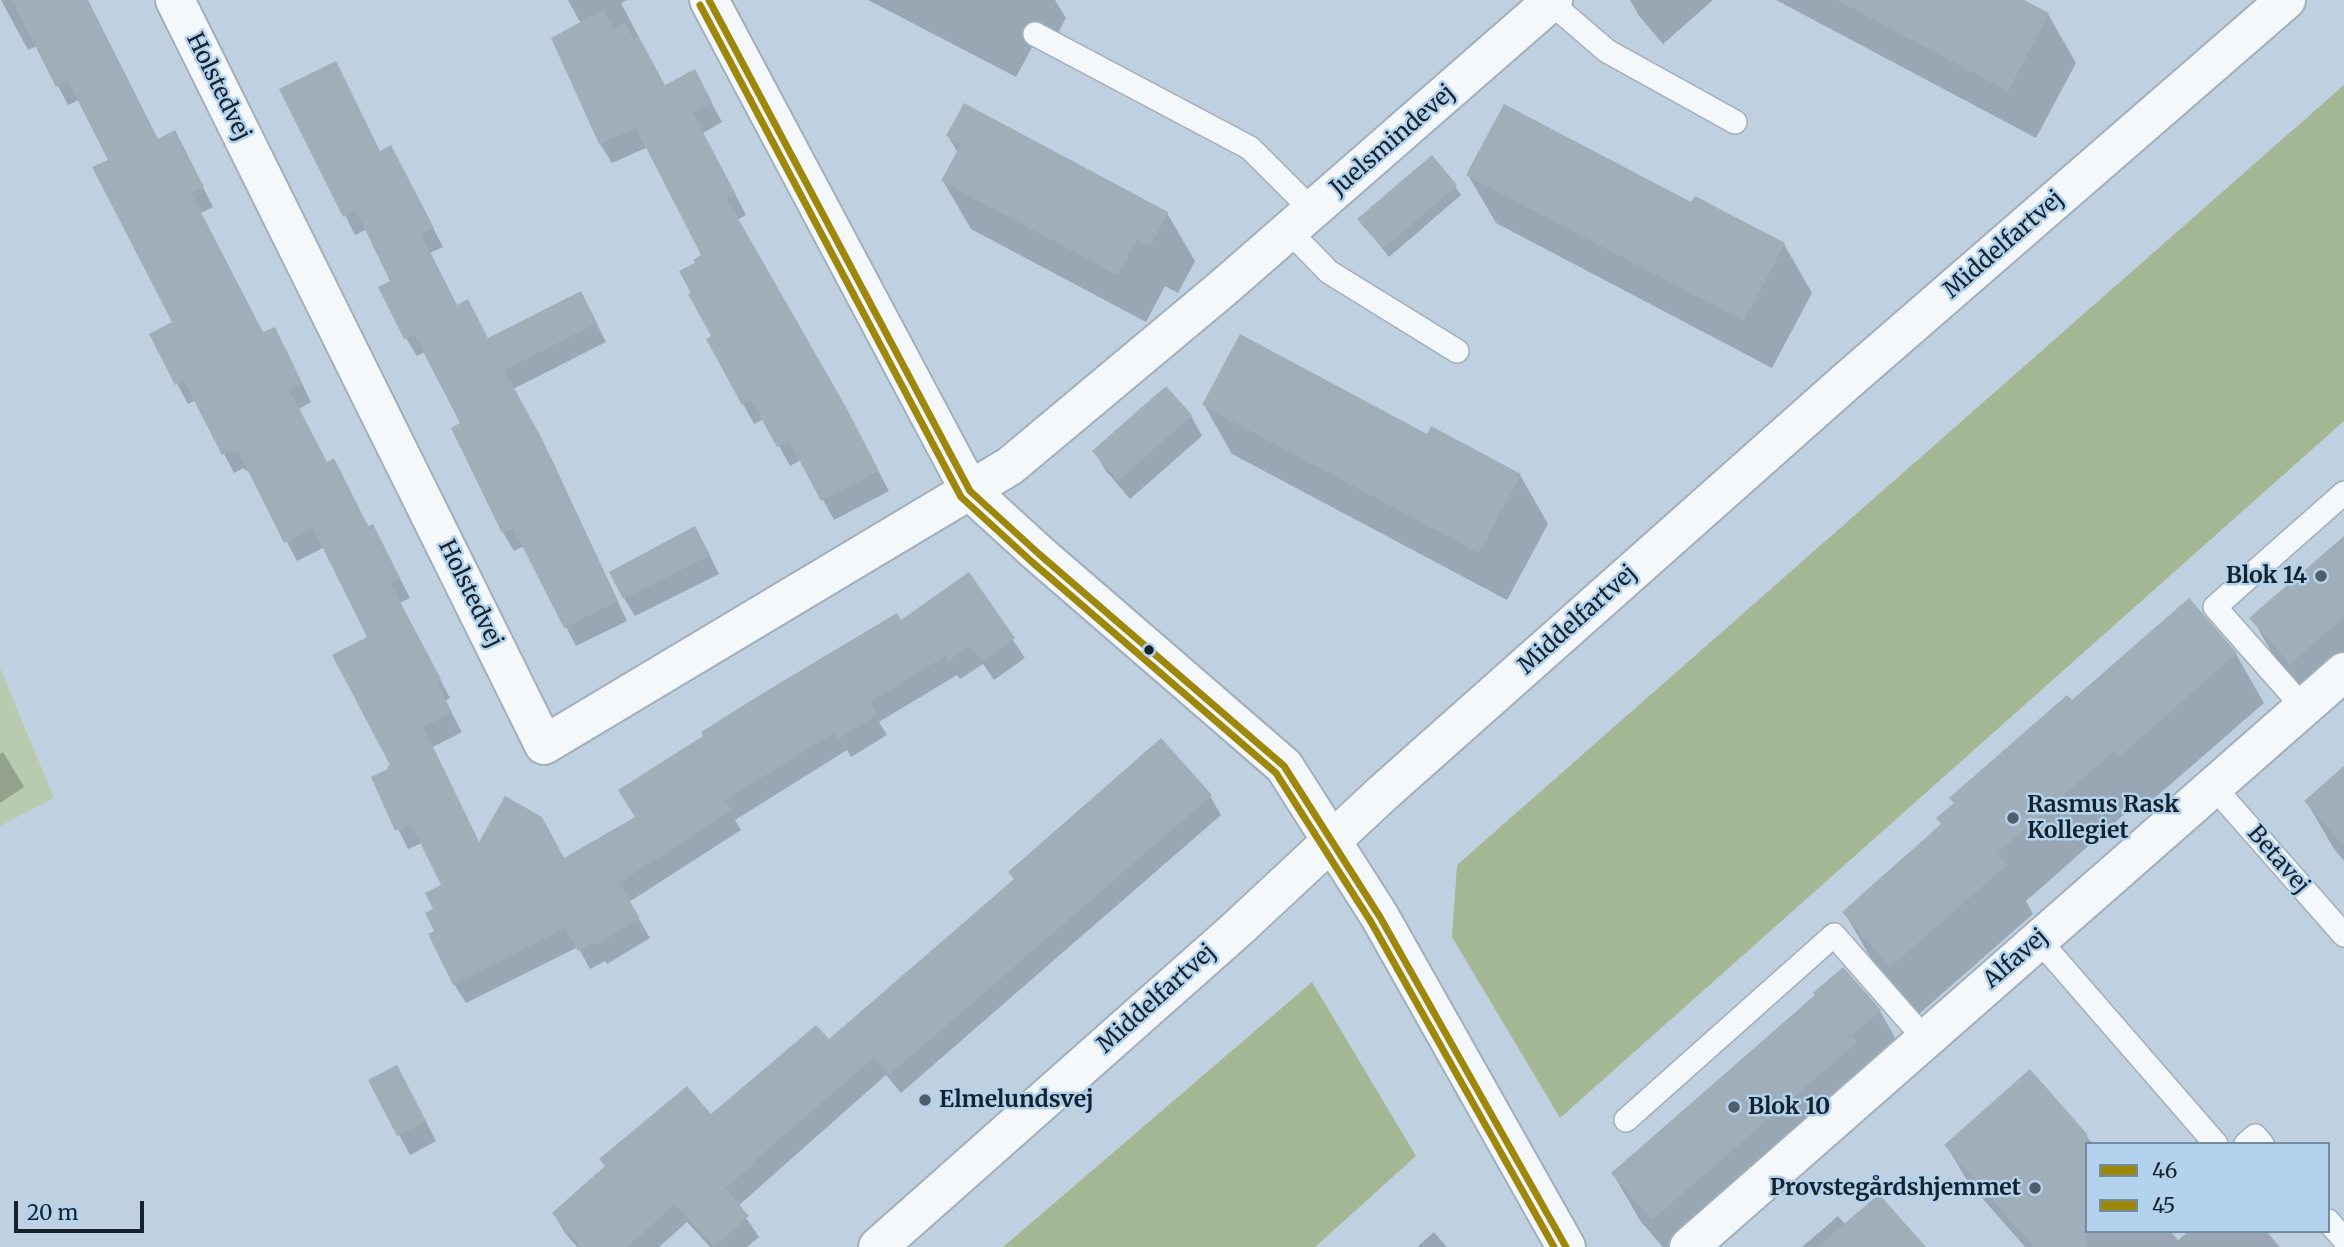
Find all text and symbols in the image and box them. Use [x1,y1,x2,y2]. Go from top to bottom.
street label: Holstedvej [180,29,256,145]
street label: Juelsmindevej [1325,79,1461,203]
street label: Middelfartvej [1938,185,2070,305]
street label: Holstedvej [432,536,508,652]
street label: Middelfartvej [1513,560,1643,680]
place label: Blok 14 [2226,562,2307,590]
marker: Blok 14 [2313,568,2329,584]
unlabelled marker [1142,643,1156,657]
place label: Rasmus Rask Kollegiet [2027,791,2179,845]
marker: Rasmus Rask Kollegiet [2005,810,2021,826]
street label: Betavej [2241,820,2315,900]
street label: Alfavej [1978,923,2054,995]
street label: Middelfartvej [1092,939,1222,1059]
place label: Elmelundsvej [939,1086,1094,1114]
marker: Elmelundsvej [917,1092,933,1108]
place label: Blok 10 [1748,1093,1830,1121]
marker: Blok 10 [1726,1099,1742,1115]
legend [2085,1142,2330,1233]
text: 46 [2152,1157,2177,1184]
place label: Provstegårdshjemmet [1770,1174,2021,1202]
marker: Provstegårdshjemmet [2027,1180,2043,1196]
scale bar [18,1188,147,1232]
text: 45 [2152,1192,2175,1219]
text: 20 m [27,1199,78,1226]

